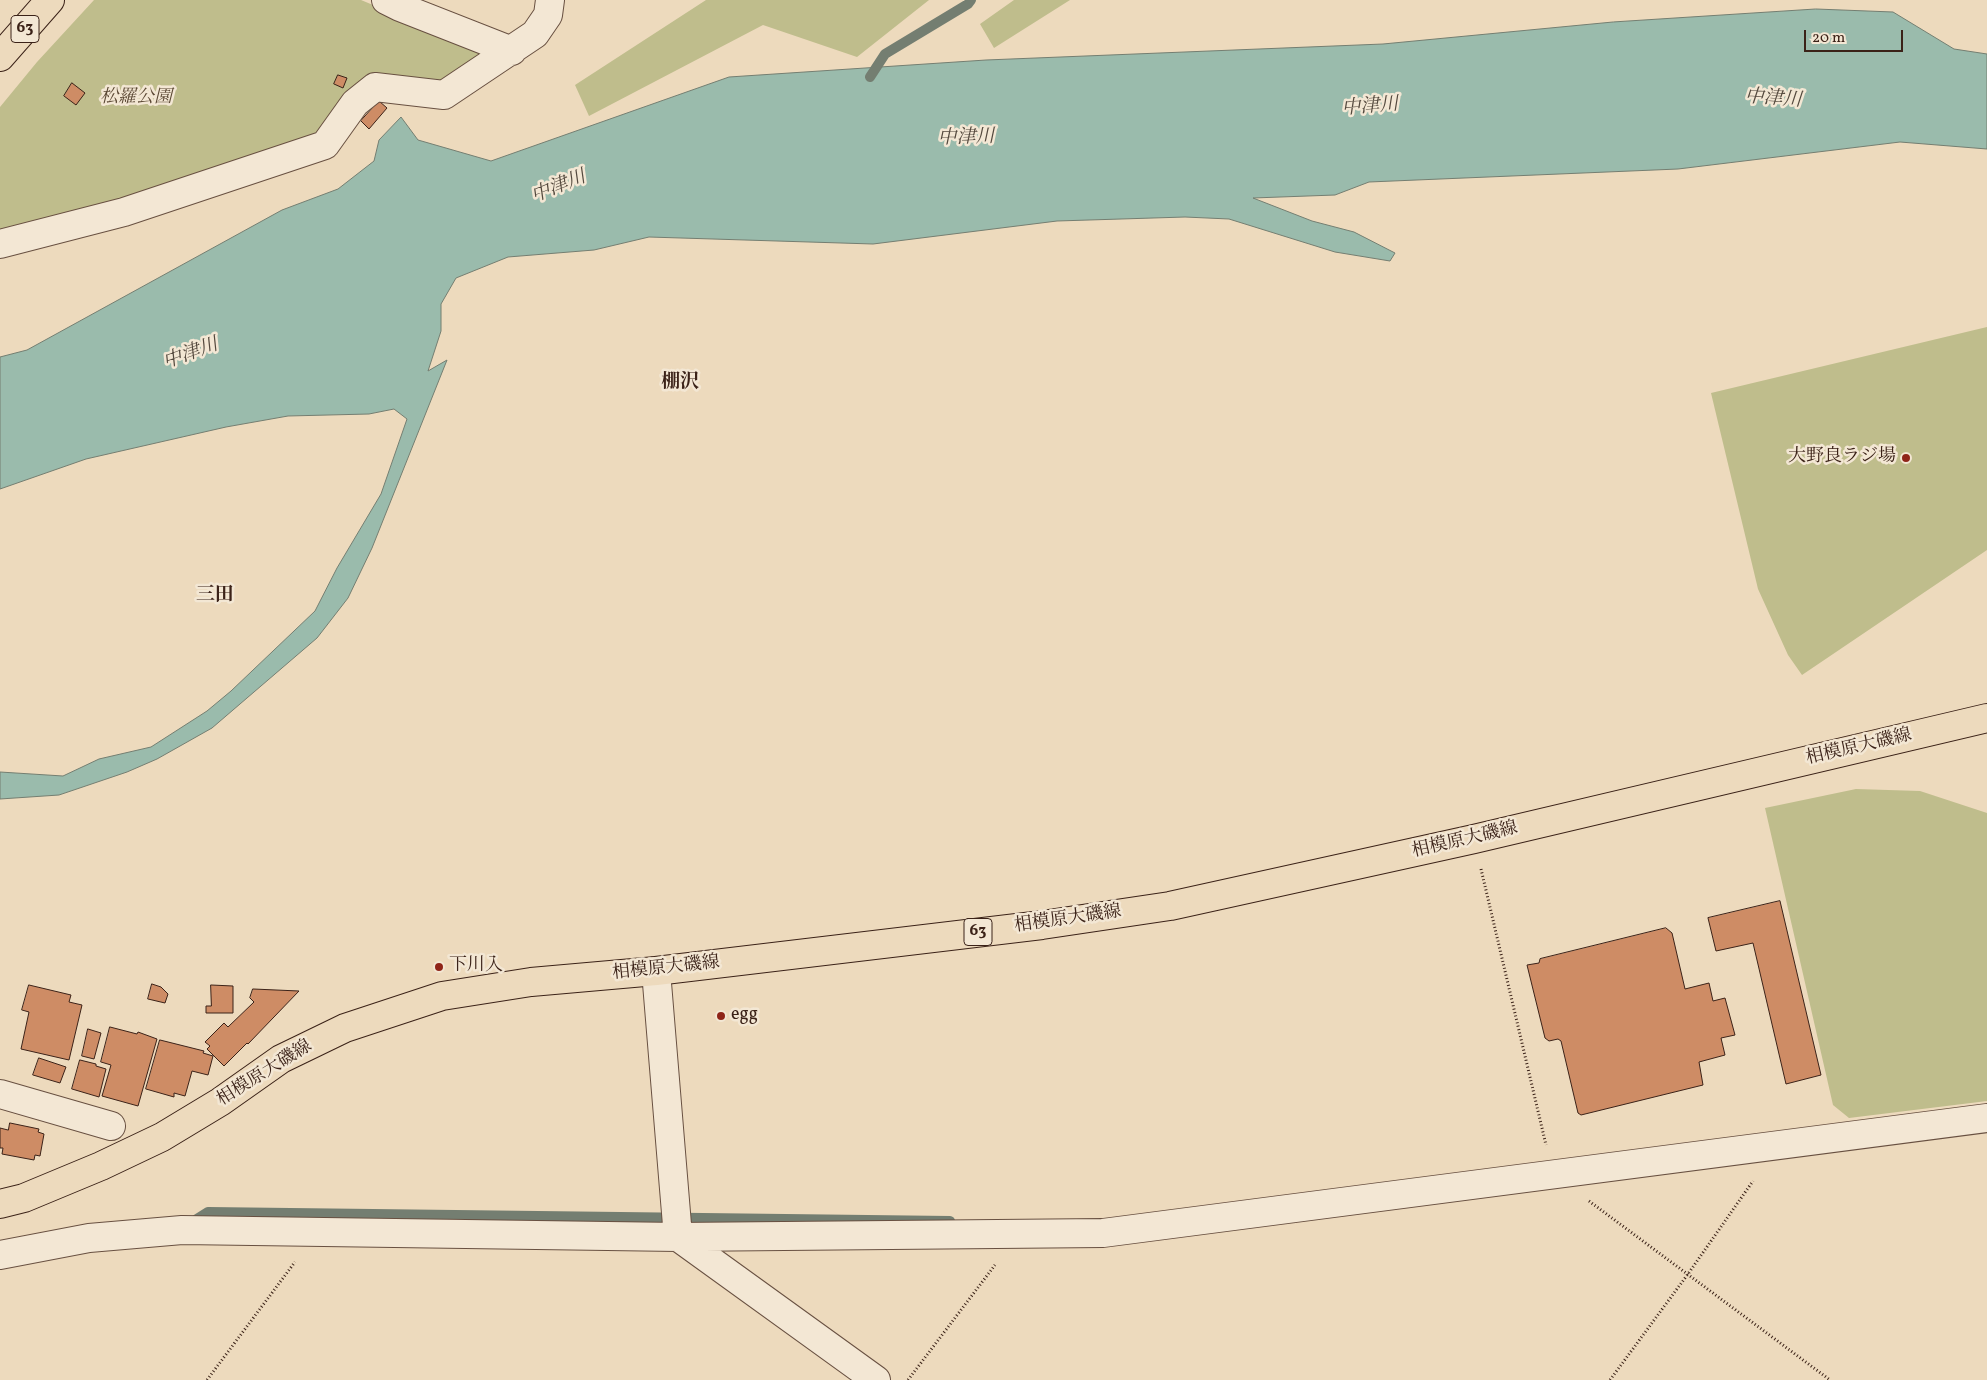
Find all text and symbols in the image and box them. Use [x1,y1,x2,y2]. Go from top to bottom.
road number: 63 [11,15,39,42]
scale bar [1807,20,1906,52]
text: 20 m [1812,28,1845,49]
water label: 中津川 [1744,87,1802,113]
park label: 松羅公園 [100,88,172,110]
water label: 中津川 [1341,94,1399,122]
water label: 中津川 [937,127,995,151]
water label: 中津川 [528,167,590,209]
water label: 中津川 [160,335,222,375]
district label: 棚沢 [661,373,699,395]
place label: 大野良ラジ場 [1788,447,1896,469]
marker: 大野良ラジ場 [1900,452,1912,464]
district label: 三田 [196,586,234,608]
street label: 相模原大磯線 [1804,725,1914,771]
street label: 相模原大磯線 [1410,818,1520,864]
street label: 相模原大磯線 [1013,902,1123,938]
road number: 63 [964,919,992,946]
street label: 相模原大磯線 [611,953,721,985]
place label: 下川入 [449,956,503,978]
marker: 下川入 [433,961,445,973]
place label: egg [731,1005,758,1027]
marker: egg [715,1010,727,1022]
street label: 相模原大磯線 [213,1036,317,1112]

